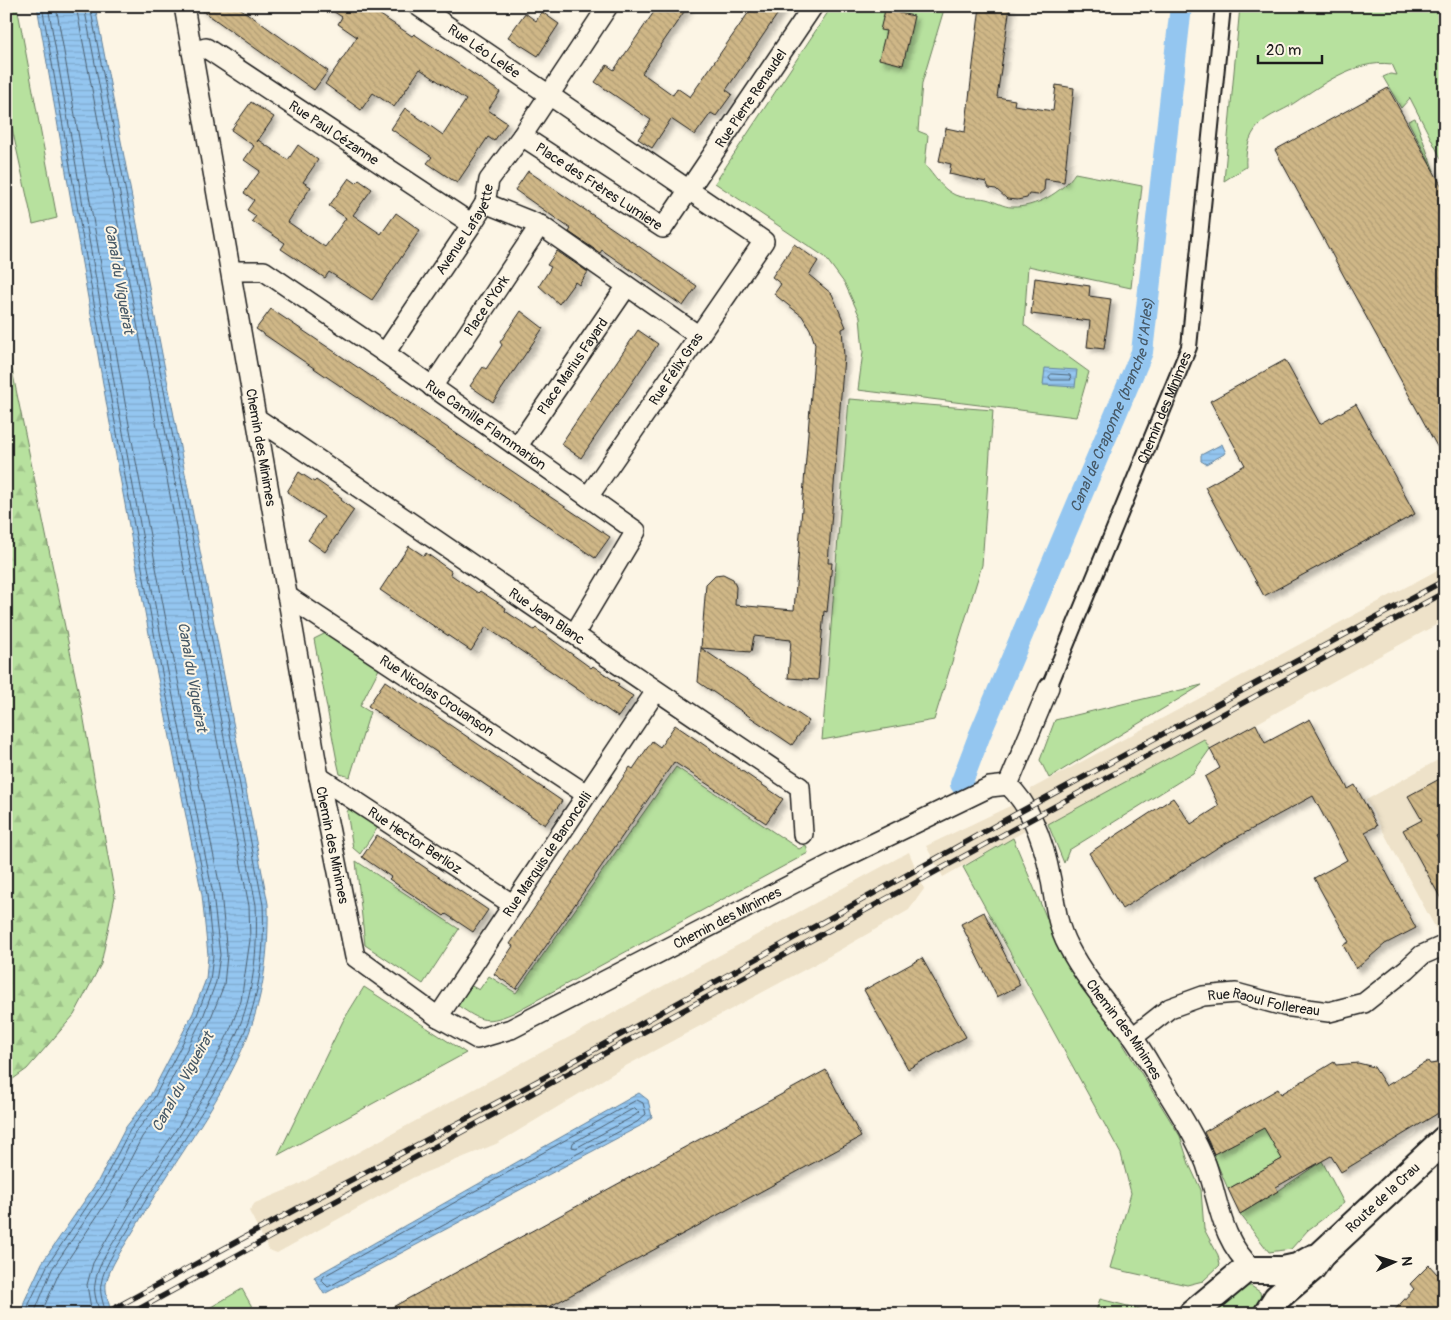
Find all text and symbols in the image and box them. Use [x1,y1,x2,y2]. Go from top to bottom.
street label: Rue Léo Lelée [445,20,524,82]
scale bar [1258,32,1322,64]
text: 20 m [1266,41,1301,60]
street label: Rue Pierre Renaudel [711,46,790,151]
street label: Rue Paul Cézanne [286,97,382,169]
street label: Place des Frères Lumiere [533,139,666,234]
street label: Avenue Lafayette [432,182,497,278]
water label: Canal du Vigueirat [100,223,138,337]
street label: Place d'York [460,272,513,339]
water label: Canal de Craponne (branche d'Arles) [1066,297,1157,515]
street label: Place Marius Fayard [533,314,611,418]
street label: Rue Félix Gras [646,329,707,409]
street label: Chemin des Minimes [1133,349,1195,466]
street label: Rue Camille Flammarion [422,376,550,473]
street label: Chemin des Minimes [243,387,280,508]
street label: Rue Jean Blanc [506,584,588,648]
water label: Canal du Vigueirat [173,621,211,735]
street label: Rue Nicolas Crouanson [376,651,498,740]
street label: Chemin des Minimes [313,785,353,906]
street label: Rue Marquis de Baroncelli [499,788,595,920]
street label: Rue Hector Berlioz [365,803,465,877]
street label: Chemin des Minimes [670,882,785,952]
street label: Chemin des Minimes [1083,976,1166,1083]
street label: Rue Raoul Follereau [1207,984,1321,1019]
water label: Canal du Vigueirat [148,1027,219,1135]
street label: Route de la Crau [1342,1159,1423,1236]
north arrow [1368,1238,1418,1288]
text: N [1398,1256,1415,1266]

